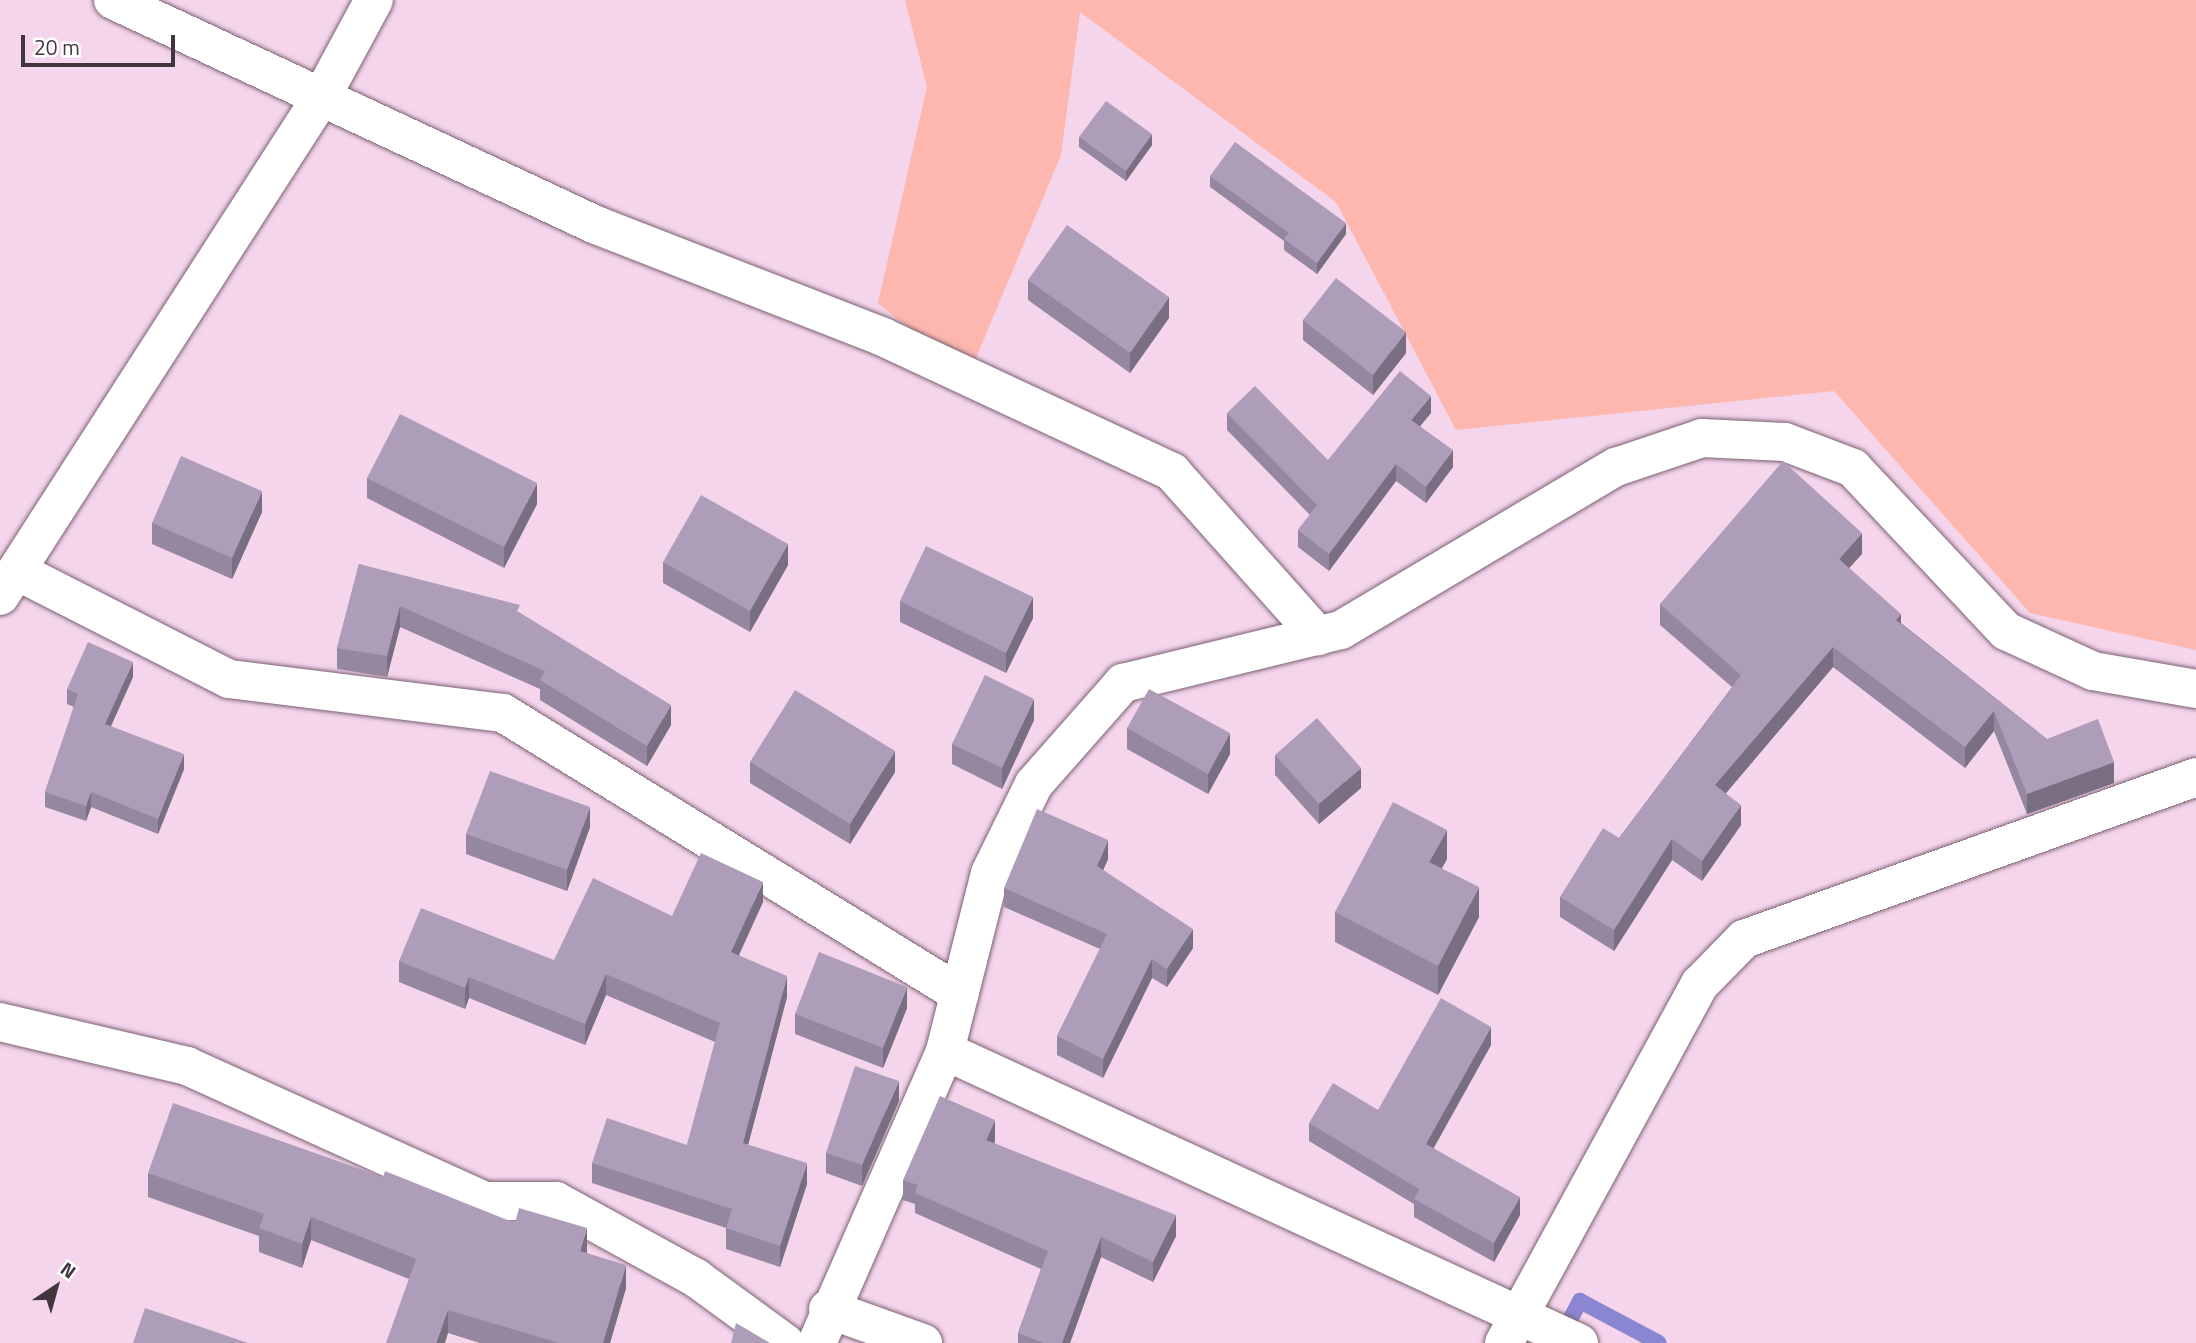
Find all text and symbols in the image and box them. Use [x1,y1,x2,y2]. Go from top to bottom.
scale bar [24,21,178,65]
text: 20 m [34,31,80,63]
north arrow [21,1252,91,1322]
text: N [55,1254,82,1285]

